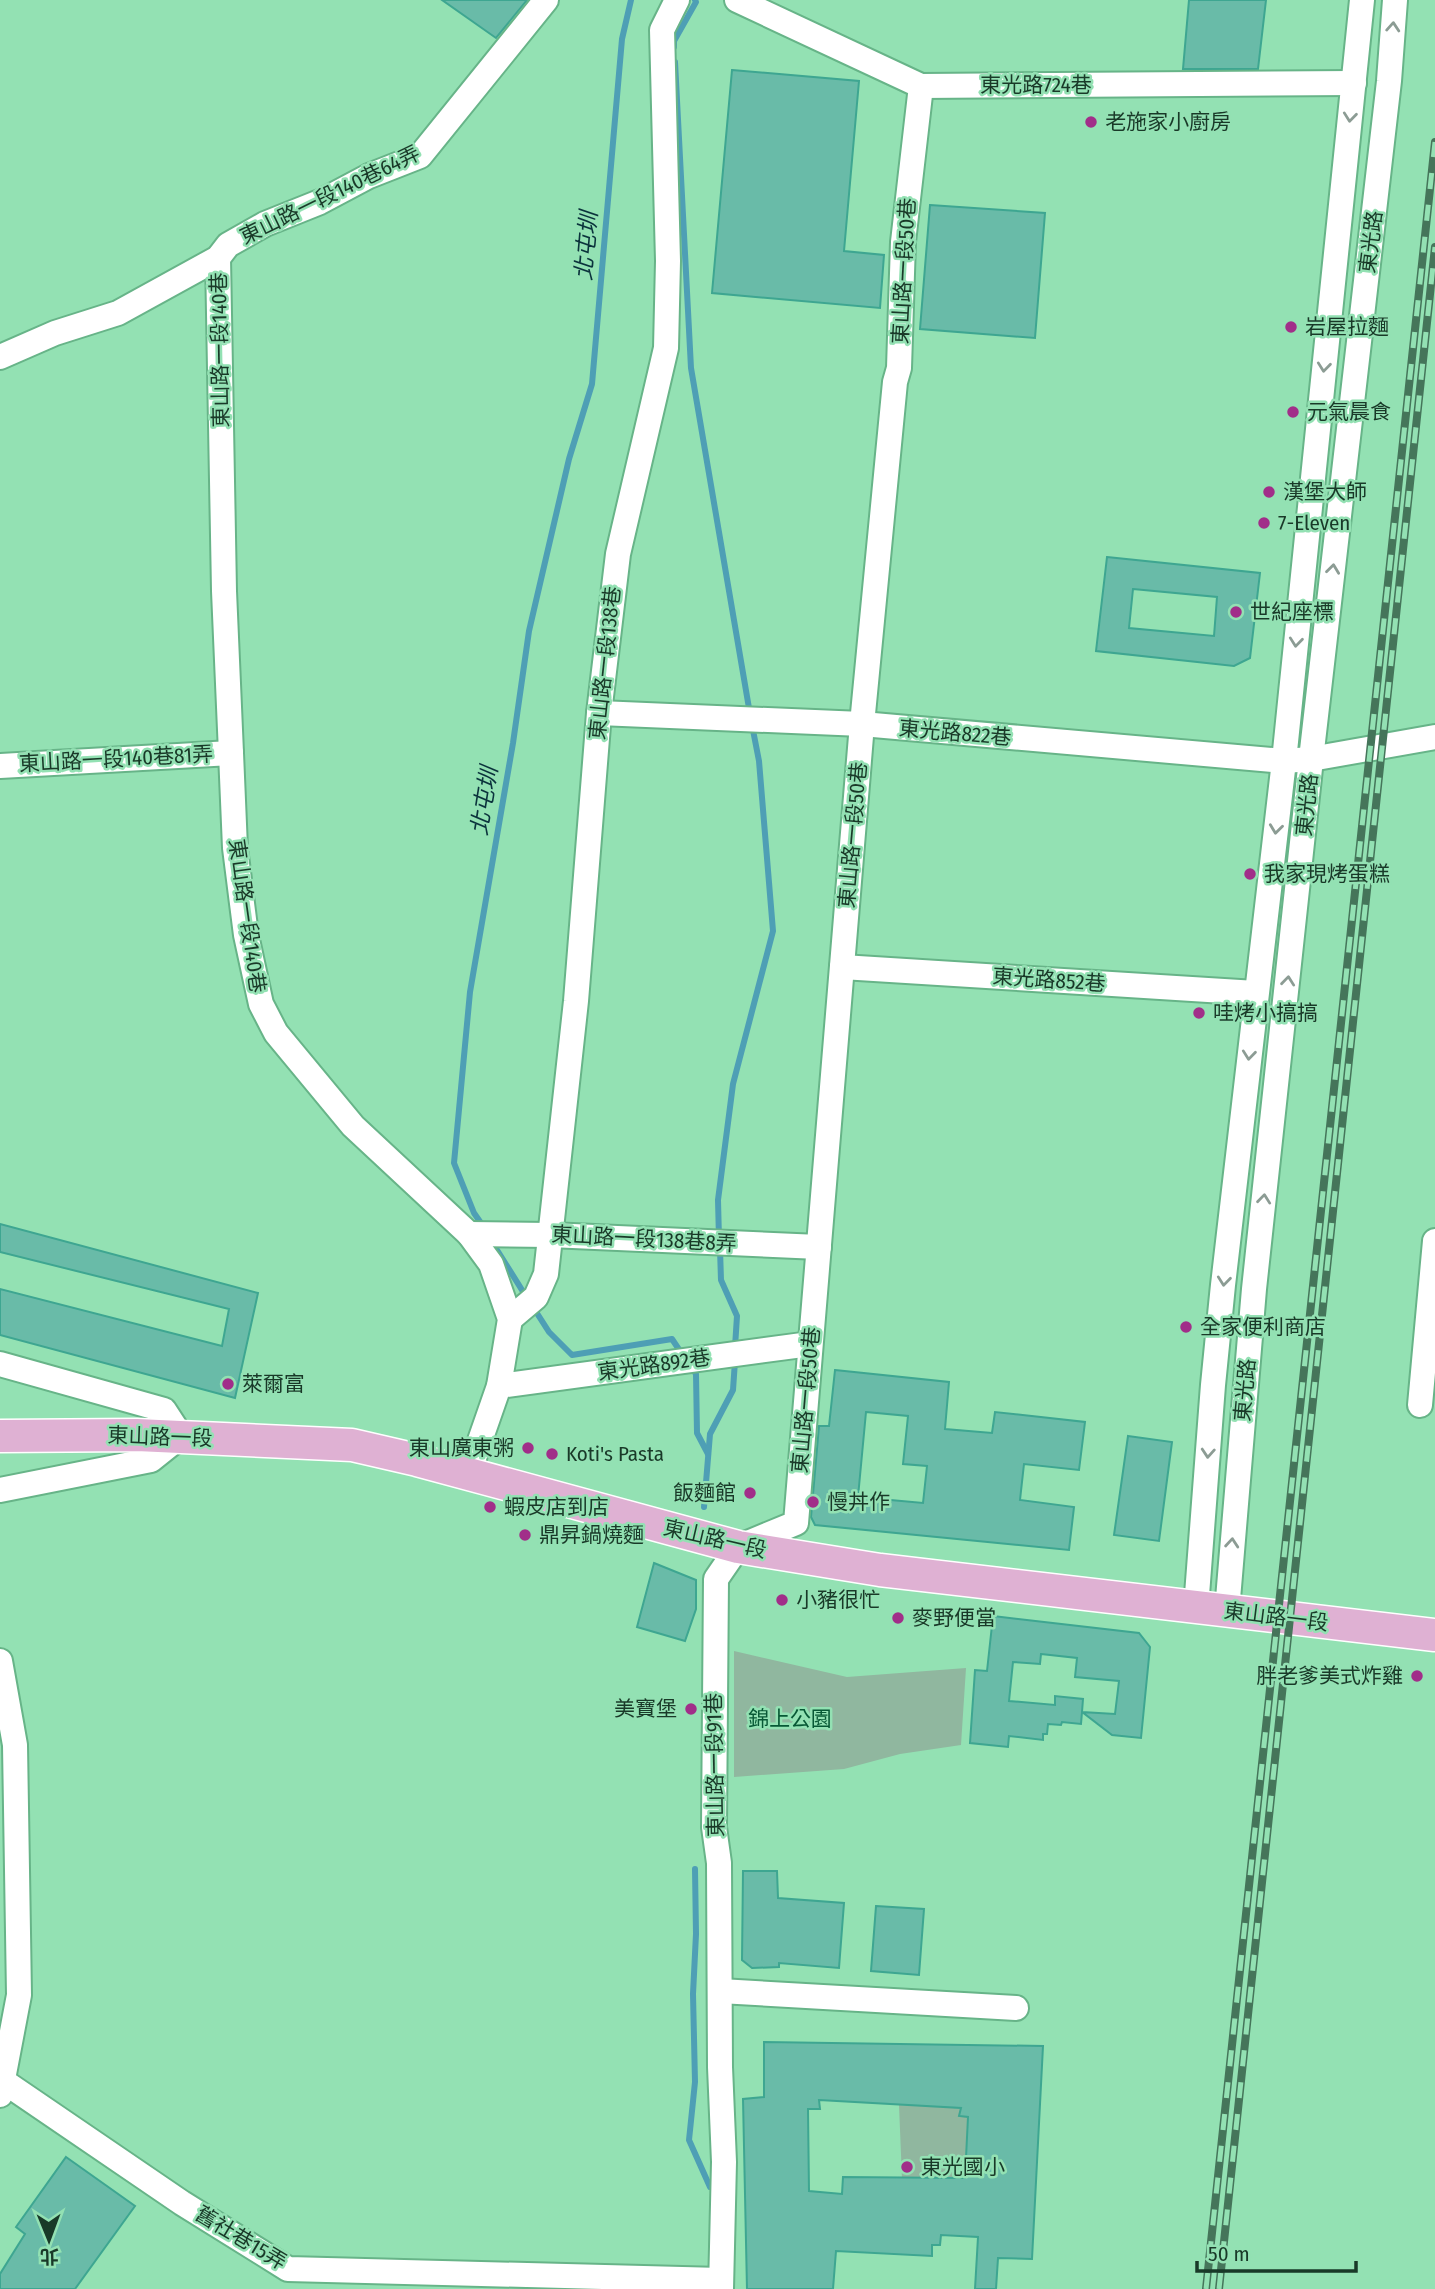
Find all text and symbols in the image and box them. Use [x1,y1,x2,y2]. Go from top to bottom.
one-way arrow [1385,21,1400,32]
street label: 東光路724巷 [980,72,1092,98]
place label: 老施家小廚房 [1105,109,1231,135]
one-way arrow [1343,111,1358,123]
marker: 老施家小廚房 [1083,114,1099,130]
street label: 東山路一段140巷64弄 [236,140,424,250]
street label: 東山路一段50巷 [887,197,921,345]
water label: 北屯圳 [569,207,603,282]
street label: 東光路 [1354,209,1388,275]
street label: 東山路一段140巷 [206,272,234,428]
place label: 岩屋拉麵 [1305,314,1389,340]
marker: 岩屋拉麵 [1283,319,1299,335]
one-way arrow [1317,362,1332,373]
place label: 元氣晨食 [1307,399,1391,425]
marker: 元氣晨食 [1285,404,1301,420]
place label: 漢堡大師 [1283,479,1367,505]
marker: 漢堡大師 [1261,484,1277,500]
place label: 7-Eleven [1278,510,1350,536]
marker: 7-Eleven [1256,515,1272,531]
one-way arrow [1326,564,1341,575]
street label: 東山路一段138巷 [584,585,626,741]
place label: 世紀座標 [1250,599,1334,625]
marker: 世紀座標 [1228,604,1244,620]
one-way arrow [1289,637,1304,648]
street label: 東光路822巷 [898,715,1012,751]
street label: 東山路一段140巷81弄 [18,741,214,777]
street label: 東山路一段50巷 [834,761,872,909]
water label: 北屯圳 [465,762,504,837]
street label: 東光路 [1291,772,1323,838]
one-way arrow [1268,823,1283,835]
street label: 東山路一段140巷 [223,837,271,995]
place label: 我家現烤蛋糕 [1264,861,1390,887]
marker: 我家現烤蛋糕 [1242,866,1258,882]
street label: 東光路852巷 [992,963,1106,997]
one-way arrow [1281,975,1296,987]
place label: 哇烤小搞搞 [1213,1000,1318,1026]
marker: 哇烤小搞搞 [1191,1005,1207,1021]
one-way arrow [1242,1050,1257,1061]
one-way arrow [1257,1193,1272,1205]
street label: 東山路一段138巷8弄 [551,1221,737,1257]
one-way arrow [1216,1275,1231,1287]
place label: 全家便利商店 [1200,1314,1326,1340]
marker: 全家便利商店 [1178,1319,1194,1335]
street label: 東山路一段50巷 [787,1326,825,1474]
street label: 東光路892巷 [596,1344,712,1386]
street label: 東光路 [1229,1357,1261,1423]
place label: 萊爾富 [242,1371,305,1397]
marker: 萊爾富 [220,1376,236,1392]
street label: 東山路一段 [107,1422,213,1452]
place label: 東山廣東粥 [409,1435,514,1461]
marker: 東山廣東粥 [520,1440,536,1456]
place label: Koti's Pasta [566,1441,664,1467]
marker: Koti's Pasta [544,1446,560,1462]
one-way arrow [1201,1448,1216,1459]
place label: 飯麵館 [673,1480,736,1506]
marker: 飯麵館 [742,1485,758,1501]
place label: 慢丼作 [827,1489,890,1515]
place label: 蝦皮店到店 [504,1494,609,1520]
marker: 慢丼作 [805,1494,821,1510]
marker: 蝦皮店到店 [482,1499,498,1515]
street label: 東山路一段 [661,1515,769,1563]
place label: 鼎昇鍋燒麵 [539,1522,644,1548]
marker: 鼎昇鍋燒麵 [517,1527,533,1543]
one-way arrow [1224,1537,1239,1548]
place label: 小豬很忙 [796,1587,880,1613]
marker: 小豬很忙 [774,1592,790,1608]
street label: 東山路一段 [1222,1598,1330,1636]
place label: 麥野便當 [912,1605,996,1631]
marker: 麥野便當 [890,1610,906,1626]
place label: 胖老爹美式炸雞 [1256,1663,1403,1689]
marker: 胖老爹美式炸雞 [1409,1668,1425,1684]
street label: 東山路一段91巷 [701,1693,729,1837]
place label: 美寶堡 [614,1696,677,1722]
marker: 美寶堡 [683,1701,699,1717]
park label: 錦上公園 [748,1706,832,1732]
place label: 東光國小 [921,2154,1005,2180]
marker: 東光國小 [899,2159,915,2175]
street label: 舊社巷15弄 [191,2201,291,2275]
north arrow [14,2205,84,2275]
scale bar [1197,2230,1356,2274]
text: 50 m [1208,2241,1250,2267]
text: 北 [40,2245,59,2268]

